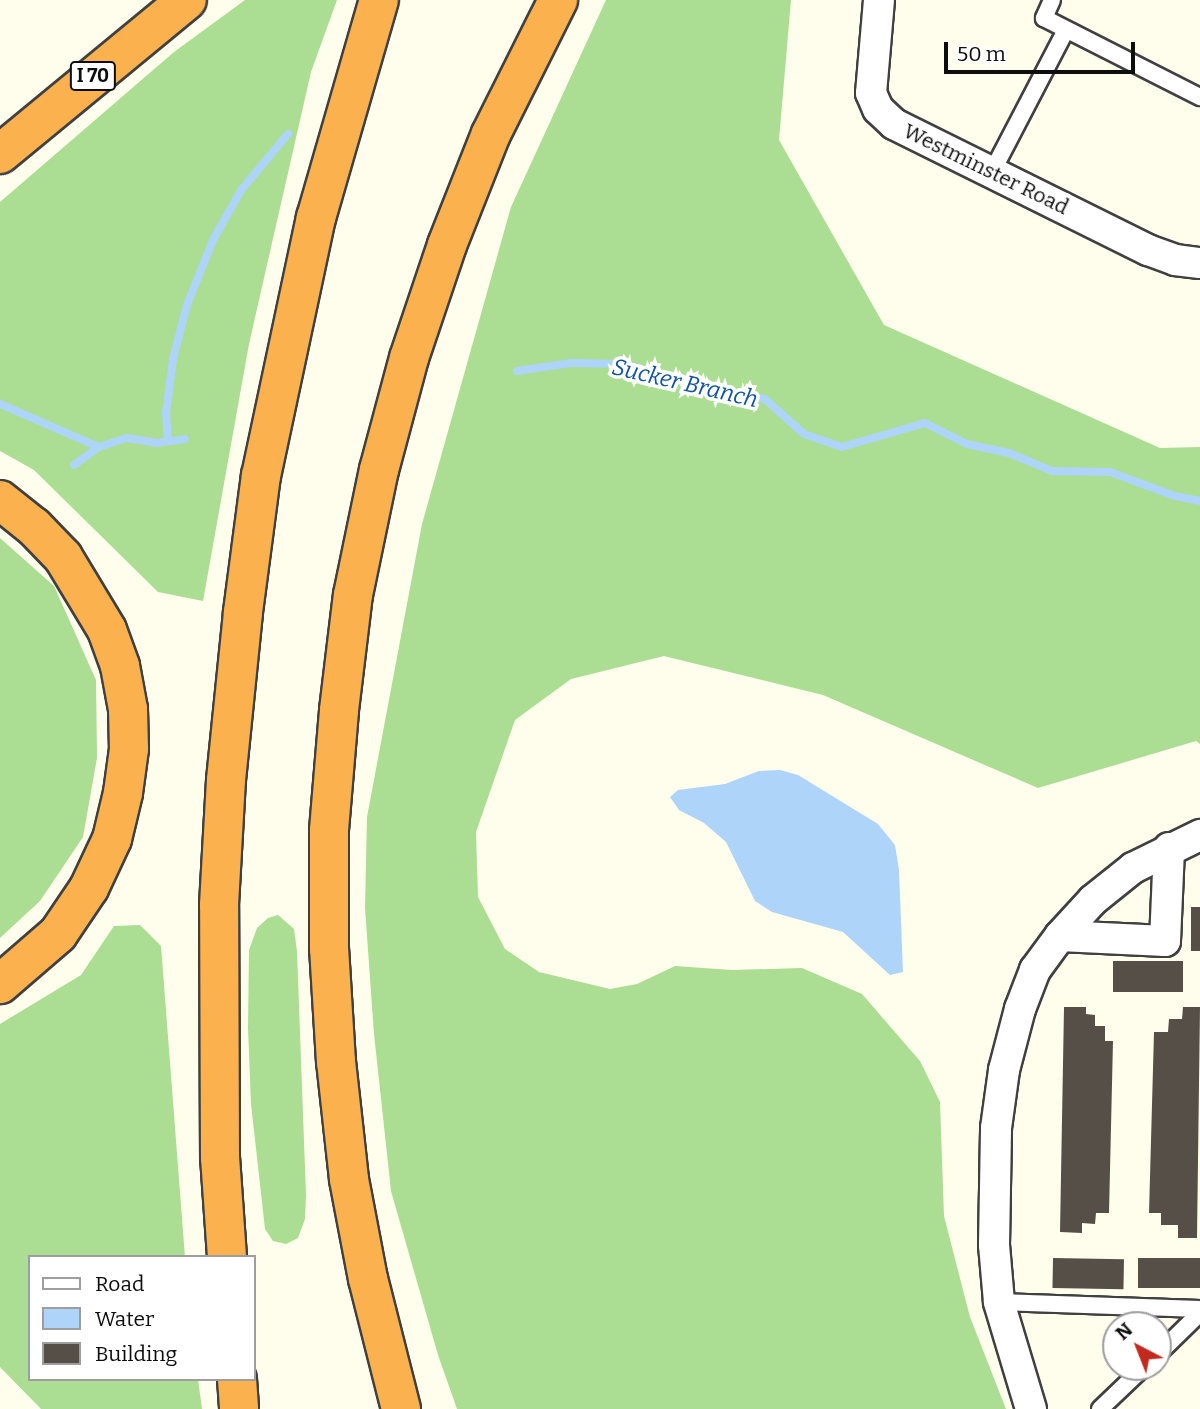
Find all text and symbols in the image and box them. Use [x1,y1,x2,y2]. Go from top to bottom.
scale bar [948,28,1139,72]
text: 50 m [957,41,1006,67]
road number: I 70 [68,60,118,92]
street label: Westminster Road [899,118,1073,220]
water label: Sucker Branch [609,353,761,413]
legend [28,1255,256,1381]
text: Road [95,1271,144,1297]
text: Water [95,1306,154,1332]
north arrow [1102,1311,1172,1381]
text: N [1111,1318,1137,1345]
text: Building [95,1341,177,1367]

